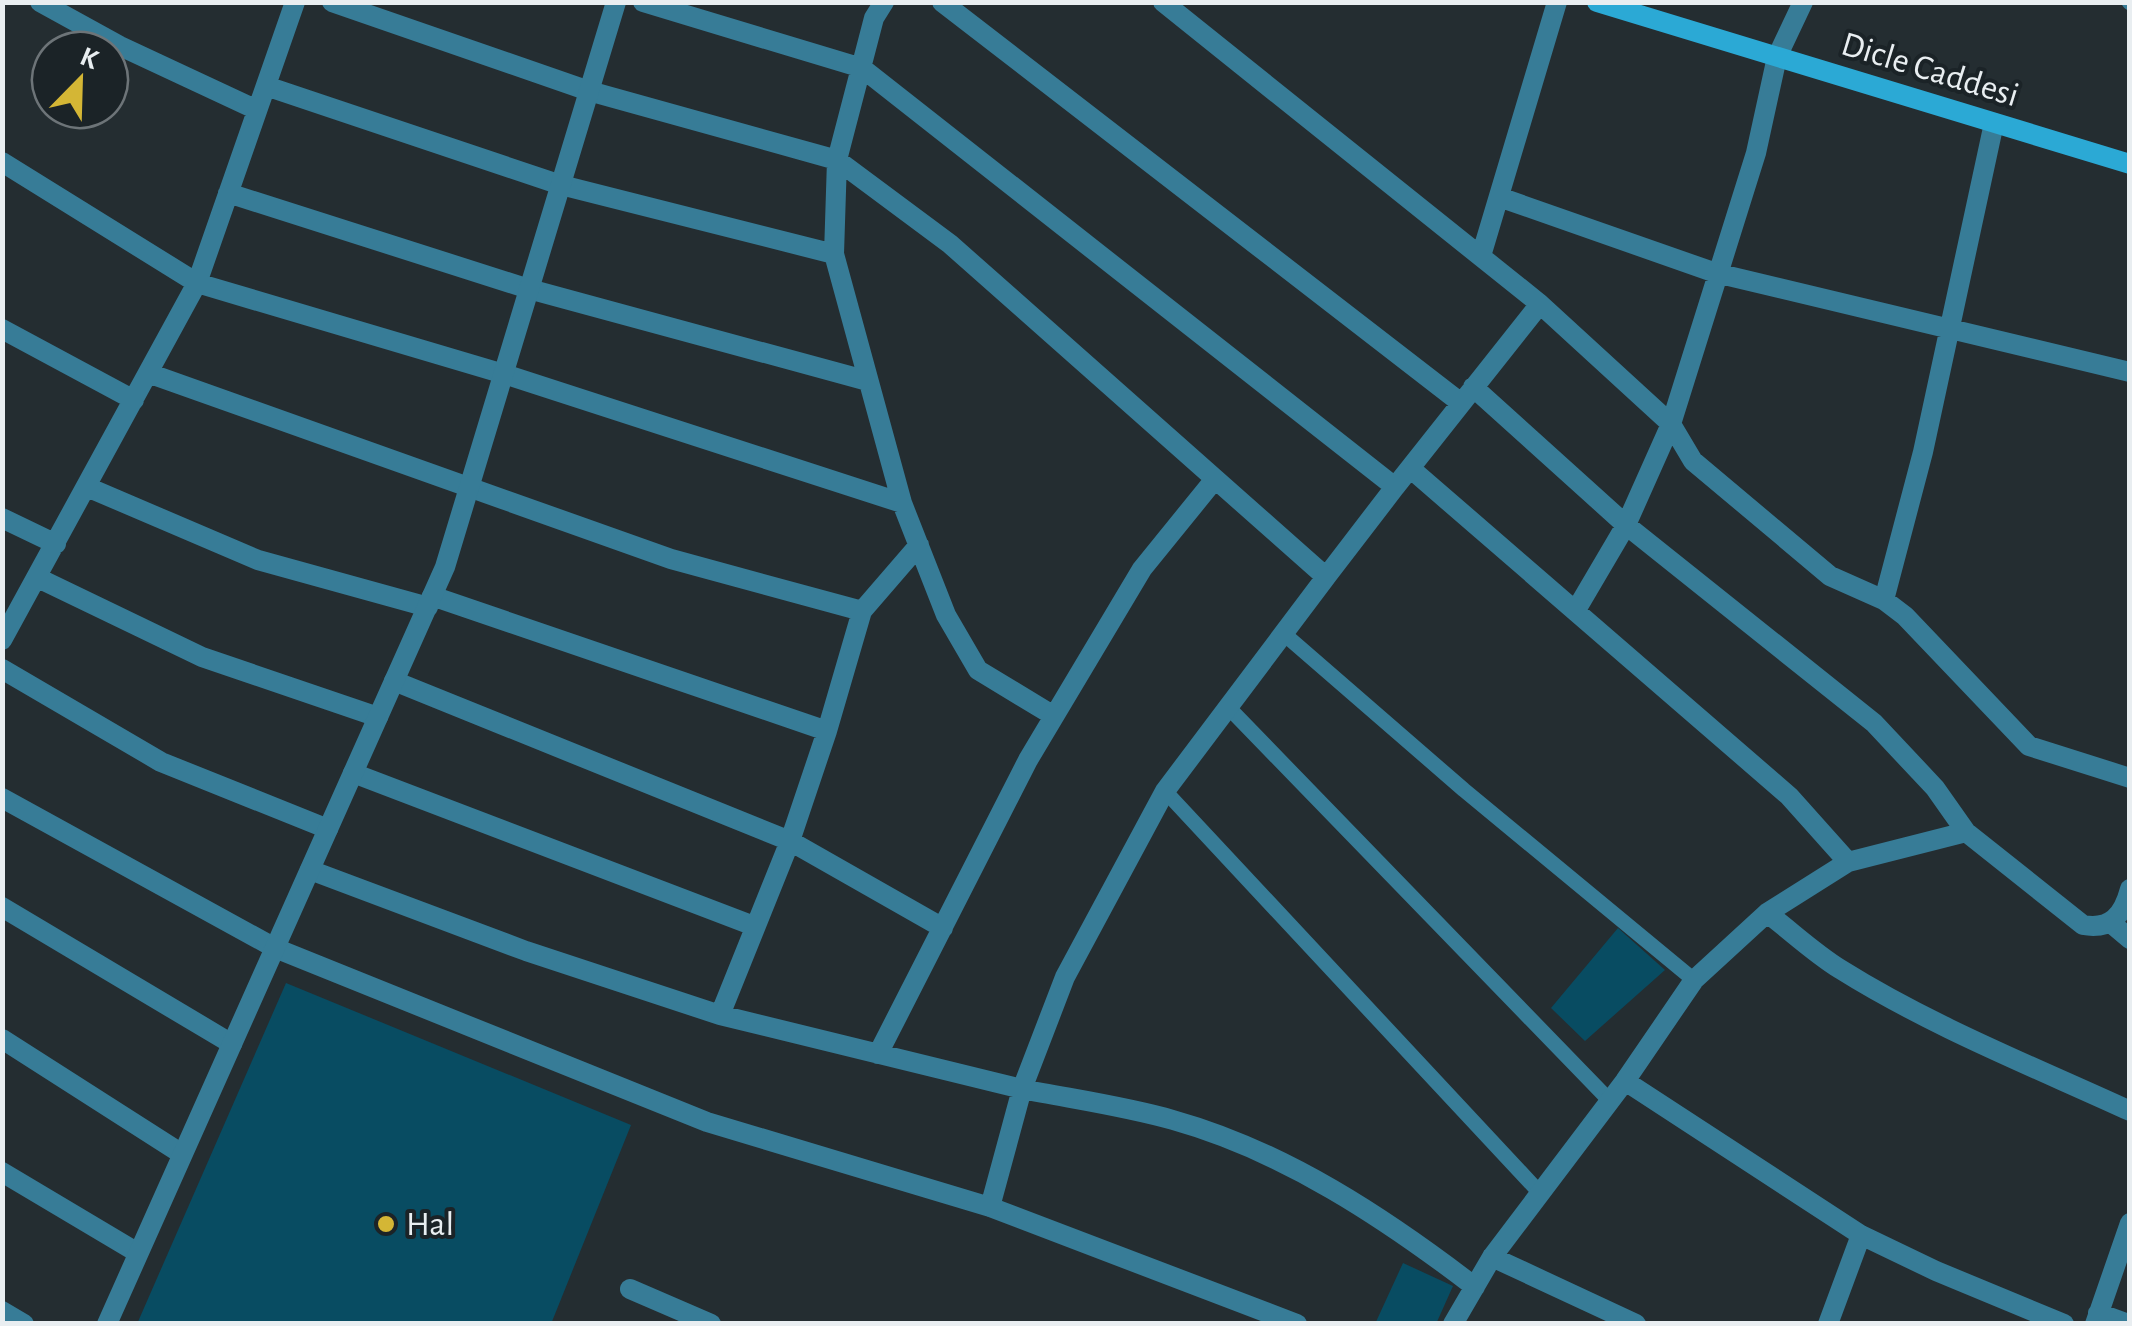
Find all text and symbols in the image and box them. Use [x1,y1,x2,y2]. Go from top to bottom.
street label: Dicle Caddesi [1837,26,2023,114]
north arrow [30,30,130,130]
text: K [76,43,103,75]
place label: Hal [406,1207,454,1242]
marker: Hal [375,1213,397,1235]

